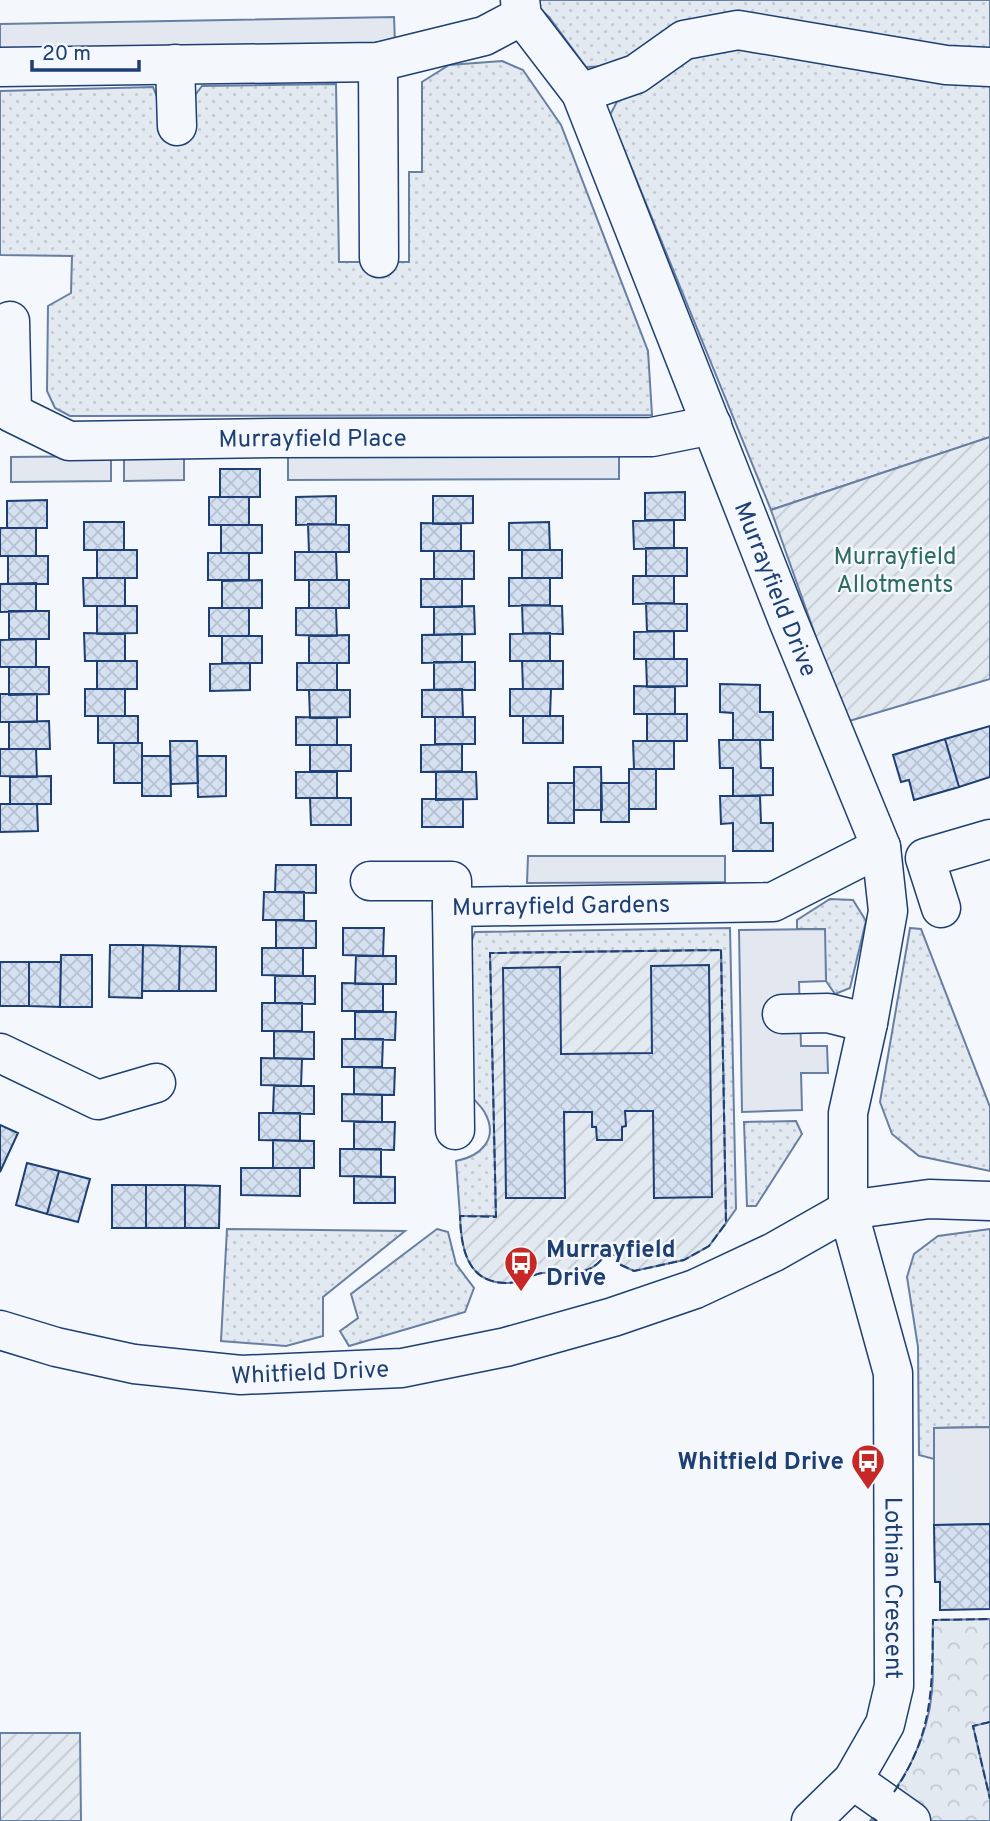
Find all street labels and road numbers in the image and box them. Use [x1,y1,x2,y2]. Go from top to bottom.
street label: Murrayfield Place [218,425,407,456]
street label: Murrayfield Drive [726,498,822,682]
street label: Murrayfield Gardens [452,891,670,924]
street label: Whitfield Drive [231,1356,390,1392]
street label: Lothian Crescent [876,1497,907,1679]

